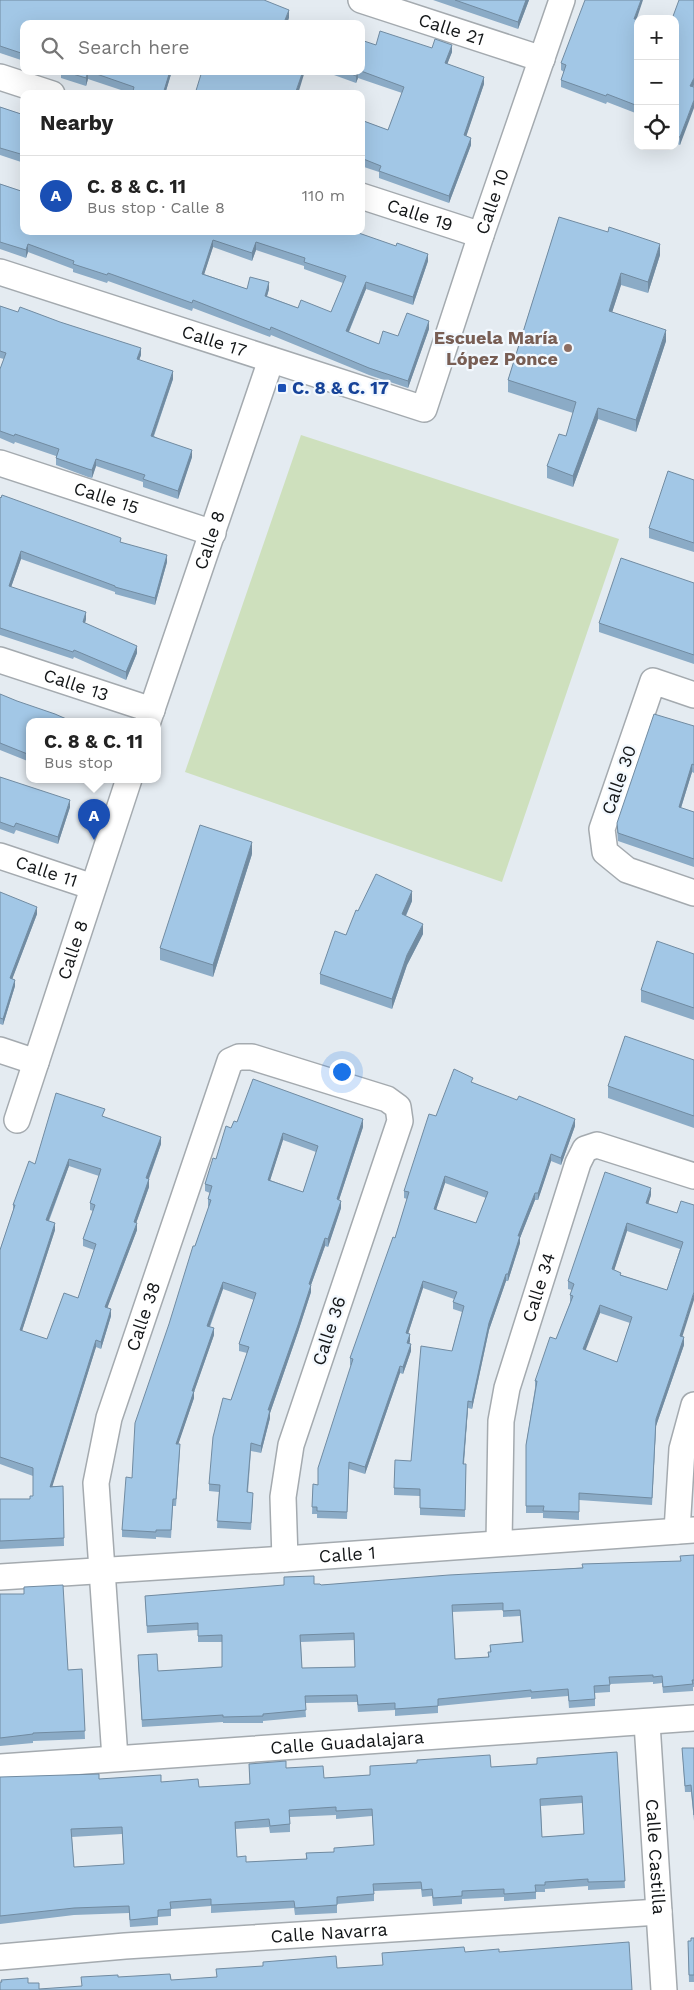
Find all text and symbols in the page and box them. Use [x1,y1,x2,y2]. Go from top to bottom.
street label: Calle 21 [416,8,487,49]
map controls [634,15,679,150]
button: + [634,15,679,60]
search box [20,20,365,75]
icon: search [38,34,66,62]
text: Search here [78,36,189,59]
button: − [634,60,679,105]
button: locate [634,105,679,150]
text: Nearby [40,110,113,135]
street label: Calle 10 [471,166,513,237]
text: C. 8 & C. 11 [87,175,186,198]
text: A [51,186,61,205]
text: 110 m [302,186,345,205]
street label: Calle 19 [385,194,456,235]
text: Bus stop · Calle 8 [87,198,225,217]
street label: Calle 17 [179,320,249,361]
place label: Escuela María López Ponce [434,327,559,369]
marker: Escuela María López Ponce [562,342,574,354]
place label: C. 8 & C. 17 [292,377,389,398]
marker: C. 8 & C. 17 [276,382,288,394]
street label: Calle 15 [71,477,142,518]
street label: Calle 8 [189,508,229,572]
street label: Calle 13 [41,664,111,705]
popup [26,718,161,783]
text: C. 8 & C. 11 [44,730,143,753]
street label: Calle 30 [597,742,640,817]
text: Bus stop [44,753,113,772]
pin: A [78,799,110,840]
street label: Calle 11 [13,851,80,891]
street label: Calle 8 [53,917,92,982]
your location [329,1059,355,1085]
street label: Calle 34 [517,1250,559,1325]
street label: Calle 38 [121,1279,164,1354]
street label: Calle 36 [307,1294,350,1368]
street label: Calle 1 [318,1542,376,1567]
street label: Calle Guadalajara [270,1726,425,1758]
street label: Calle Castilla [642,1798,670,1915]
street label: Calle Navarra [270,1918,388,1947]

